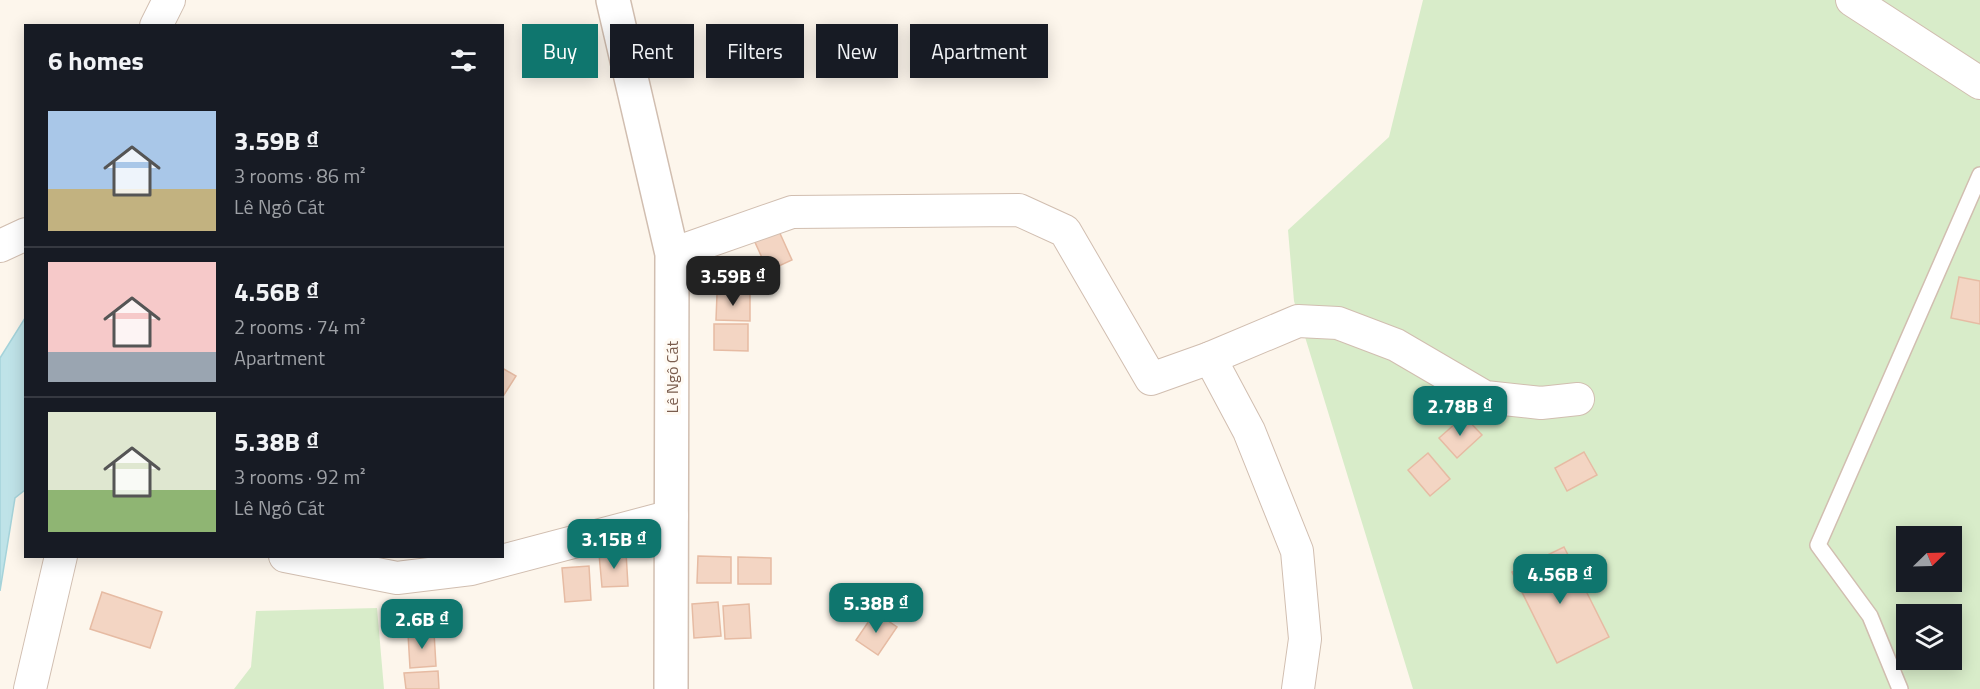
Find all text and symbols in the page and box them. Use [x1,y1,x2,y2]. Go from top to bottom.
chip: Buy [522,24,598,78]
chip: Rent [610,24,694,78]
chip: Filters [706,24,804,78]
chip: New [816,24,898,78]
chip: Apartment [910,24,1048,78]
text: 6 homes [48,41,144,80]
icon: filters [447,44,480,77]
text: 3.59B ₫ [234,121,319,160]
icon: home [96,135,168,207]
text: 3 rooms · 86 m² [234,160,366,191]
text: Lê Ngô Cát [234,191,324,222]
pin: 3.59B ₫ [678,256,788,307]
text: 3.59B ₫ [700,260,766,291]
text: 4.56B ₫ [234,272,319,311]
icon: home [96,286,168,358]
text: 2 rooms · 74 m² [234,311,366,342]
street label: Lê Ngô Cát [660,340,684,413]
text: Apartment [234,342,325,373]
pin: 2.78B ₫ [1405,386,1515,437]
text: 2.78B ₫ [1427,390,1493,421]
text: 5.38B ₫ [234,422,319,461]
icon: home [96,436,168,508]
text: 3 rooms · 92 m² [234,461,366,492]
text: Lê Ngô Cát [234,492,324,523]
pin: 3.15B ₫ [559,519,669,570]
text: 3.15B ₫ [581,523,647,554]
north arrow [1896,526,1962,592]
map controls [1896,526,1962,670]
pin: 4.56B ₫ [1505,554,1615,605]
text: 4.56B ₫ [1527,558,1593,589]
pin: 5.38B ₫ [821,583,931,634]
text: 5.38B ₫ [843,587,909,618]
pin: 2.6B ₫ [373,599,471,650]
text: 2.6B ₫ [395,603,449,634]
button: layers [1896,604,1962,670]

